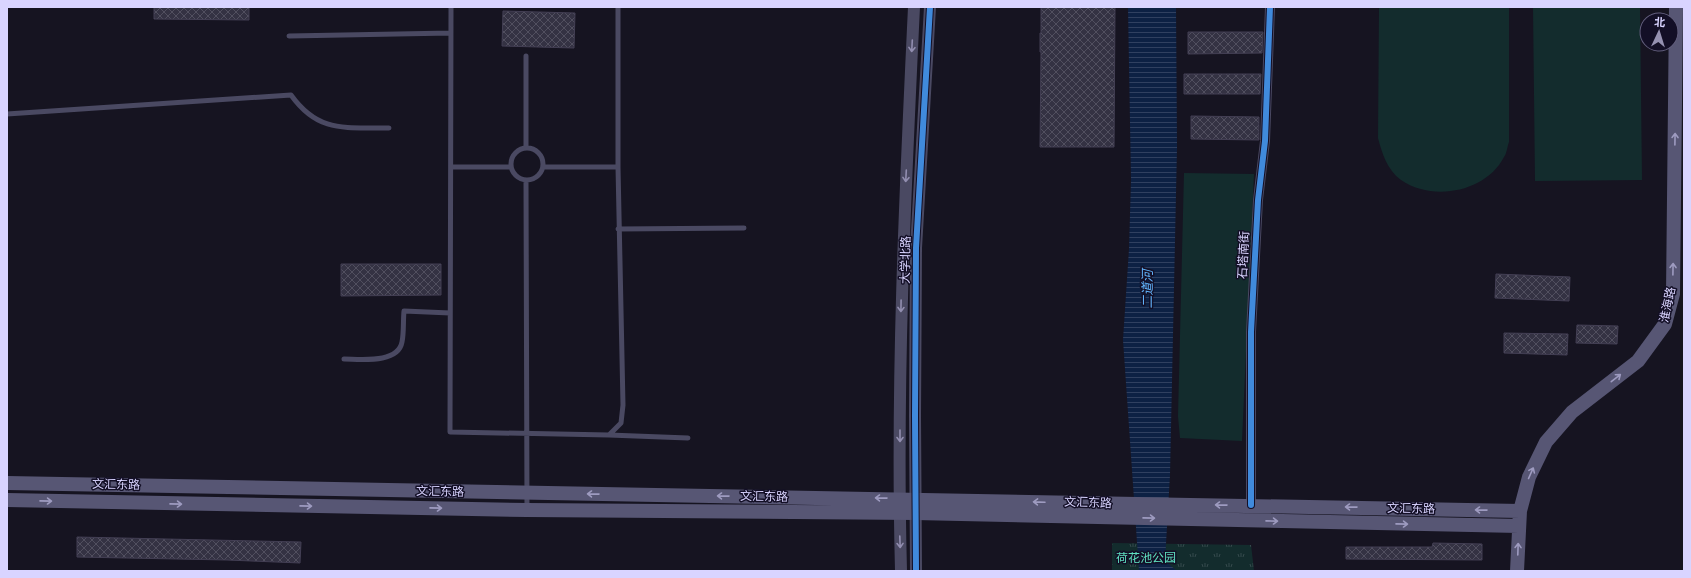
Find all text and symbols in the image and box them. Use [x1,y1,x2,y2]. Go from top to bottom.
north arrow [1639,12,1679,52]
text: 北 [1654,16,1666,29]
one-way arrow [908,39,916,52]
one-way arrow [1671,133,1679,146]
one-way arrow [902,169,909,182]
street label: 石塔南街 [1235,231,1253,279]
street label: 大学北路 [898,236,914,284]
one-way arrow [1669,263,1677,276]
water label: 二道河 [1140,267,1156,309]
street label: 淮海路 [1657,286,1679,324]
one-way arrow [898,299,905,312]
one-way arrow [1611,374,1622,382]
one-way arrow [896,429,904,442]
one-way arrow [1528,468,1535,480]
street label: 文汇东路 [92,477,140,493]
street label: 文汇东路 [416,484,464,500]
street label: 文汇东路 [740,489,788,505]
one-way arrow [587,490,600,498]
one-way arrow [717,492,730,500]
one-way arrow [875,494,888,502]
street label: 文汇东路 [1064,495,1112,511]
one-way arrow [39,497,52,505]
one-way arrow [1033,498,1046,506]
one-way arrow [169,500,182,507]
one-way arrow [1215,501,1228,508]
street label: 文汇东路 [1387,501,1435,517]
one-way arrow [299,502,312,510]
one-way arrow [1345,503,1358,511]
one-way arrow [429,504,442,512]
one-way arrow [1475,506,1488,514]
one-way arrow [1142,514,1155,522]
one-way arrow [1265,517,1278,525]
one-way arrow [1395,520,1408,528]
one-way arrow [896,535,904,548]
one-way arrow [1514,543,1522,556]
park label: 荷花池公园 [1116,551,1176,566]

